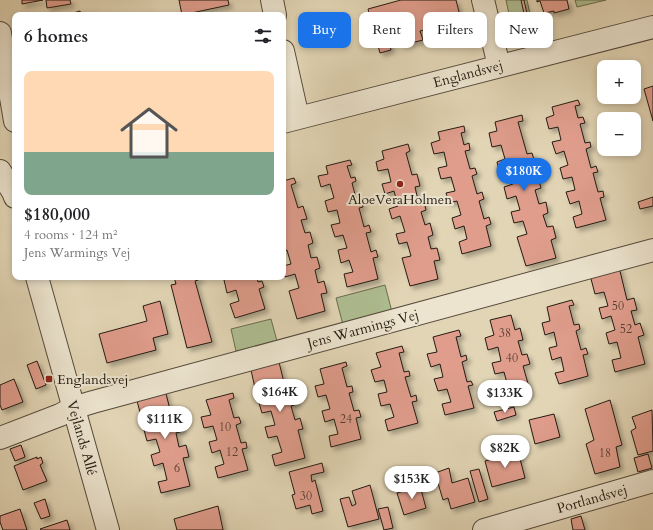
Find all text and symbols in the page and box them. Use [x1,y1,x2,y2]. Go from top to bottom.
chip: Buy [298,12,351,48]
chip: Rent [359,12,415,48]
chip: Filters [423,12,487,48]
chip: New [495,12,553,48]
text: 6 homes [24,25,88,48]
icon: filters [252,25,274,47]
street label: Englandsvej [431,56,505,92]
map controls [597,60,641,156]
button: + [597,60,641,104]
icon: home [113,97,185,169]
button: − [597,112,641,156]
pin: $180K [496,158,552,192]
text: $180K [505,162,543,180]
marker: AloeVeraHolmen [395,179,405,189]
place label: AloeVeraHolmen [348,190,452,209]
text: $180,000 [24,203,90,226]
text: 4 rooms · 124 m² [24,226,117,244]
text: Jens Warmings Vej [24,244,131,262]
house number: 50 [612,298,624,314]
street label: Jens Warmings Vej [303,305,421,354]
house number: 52 [620,321,632,337]
house number: 38 [499,325,511,341]
house number: 40 [506,350,518,366]
place label: Englandsvej [57,370,129,389]
marker: Englandsvej [44,374,54,384]
pin: $164K [252,379,308,413]
pin: $133K [477,380,533,414]
text: $164K [261,383,299,401]
text: $133K [486,384,524,402]
street label: Vejlands Allé [62,398,102,478]
pin: $111K [137,406,193,440]
text: $111K [146,410,184,428]
house number: 24 [340,411,352,427]
house number: 10 [219,419,231,435]
pin: $82K [481,435,529,469]
text: $82K [490,439,520,457]
house number: 12 [226,444,238,460]
house number: 18 [599,445,611,461]
house number: 6 [174,460,180,476]
pin: $153K [384,466,440,500]
text: $153K [393,470,431,488]
street label: Portlandsvej [555,480,629,518]
house number: 30 [300,488,312,504]

